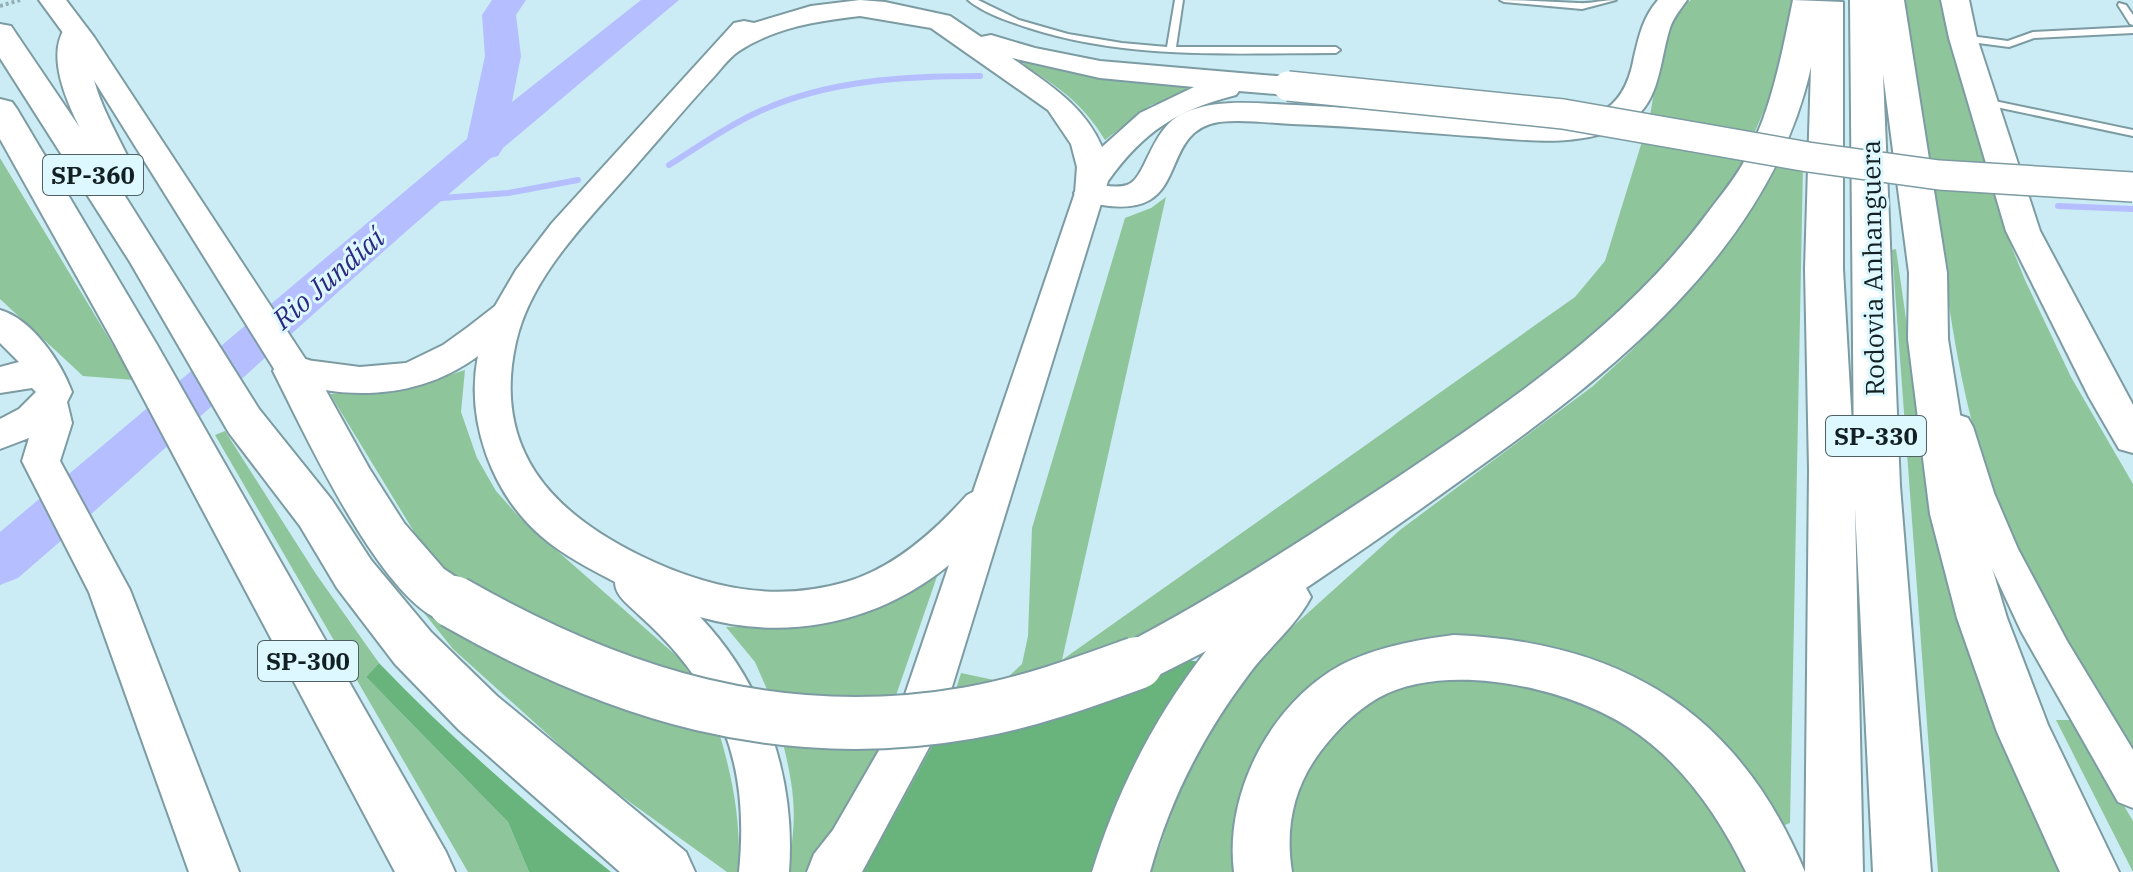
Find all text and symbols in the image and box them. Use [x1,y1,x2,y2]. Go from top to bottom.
street label: Rodovia Anhanguera [1853,140,1891,396]
road number: SP-360 [43,155,143,195]
water label: Rio Jundiaí [263,218,393,338]
road number: SP-330 [1826,416,1926,456]
road number: SP-300 [258,641,358,681]

